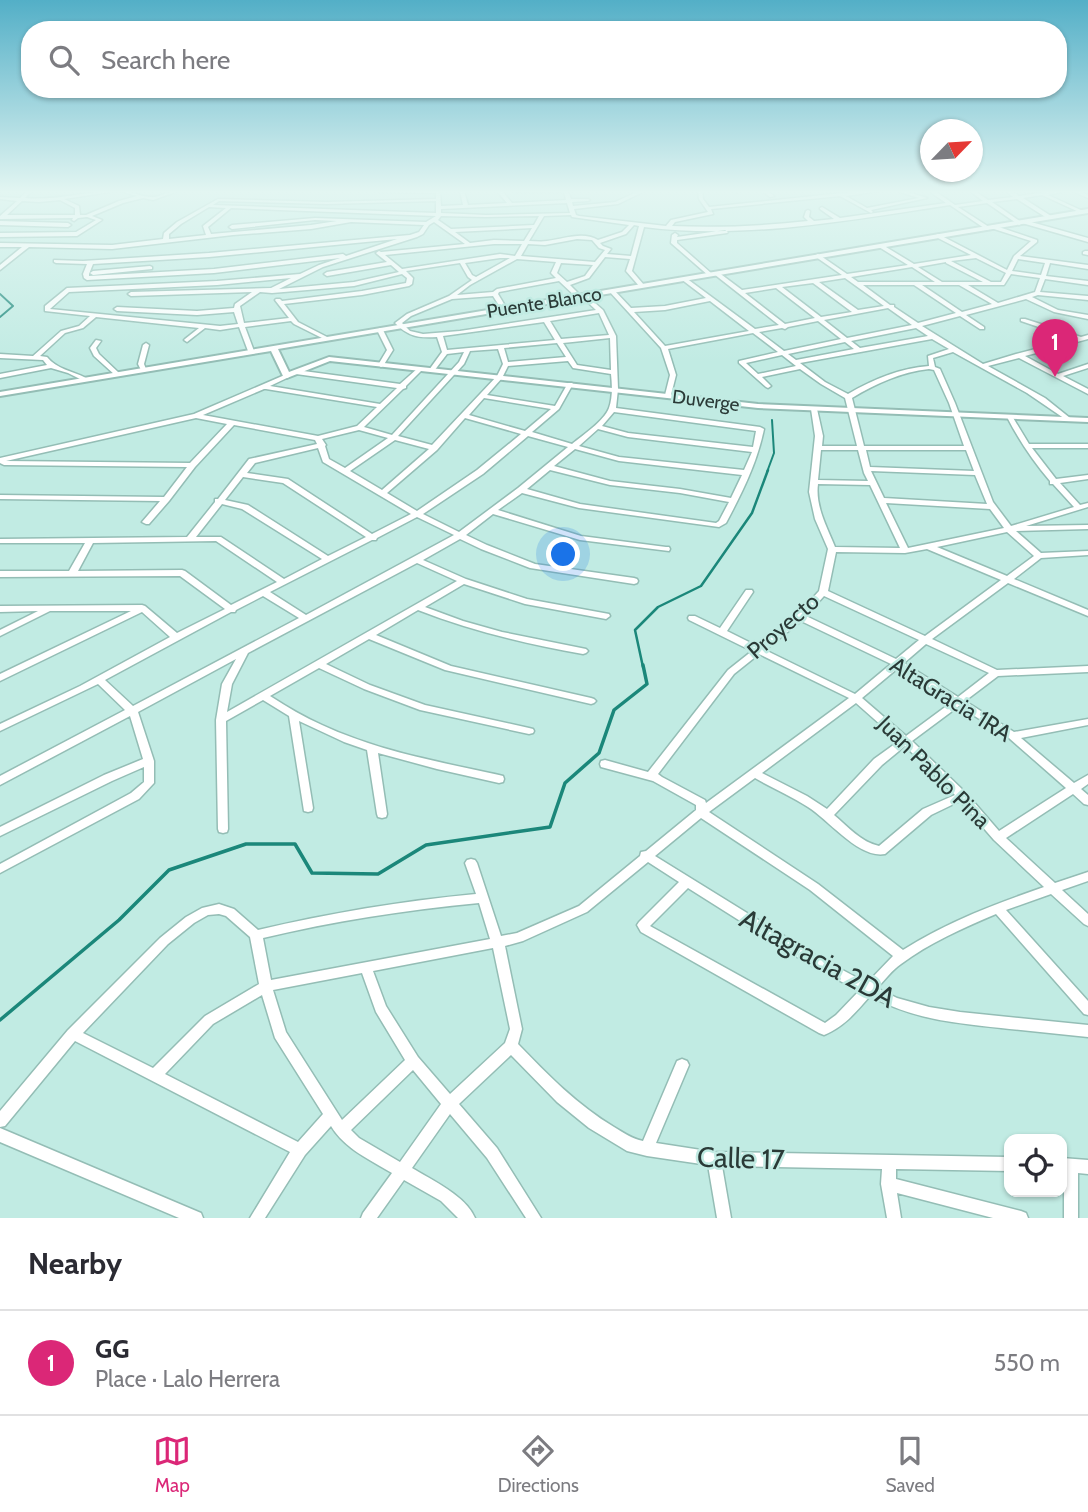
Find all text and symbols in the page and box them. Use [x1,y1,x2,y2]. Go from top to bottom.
search box [21,21,1067,98]
icon: search [45,41,83,79]
text: Search here [101,44,230,76]
north arrow [920,119,983,182]
street label: Puente Blanco [485,282,603,323]
pin: 1 [1032,319,1078,377]
street label: Duverge [671,385,741,416]
your location [546,537,580,571]
street label: Proyecto [741,587,825,665]
street label: AltaGracia 1RA [885,651,1017,747]
street label: Juan Pablo Pina [871,709,996,834]
street label: Altagracia 2DA [734,901,902,1015]
map controls [1004,1134,1067,1197]
button: locate [1004,1134,1067,1197]
street label: Calle 17 [697,1139,785,1177]
text: Nearby [28,1245,122,1282]
text: GG [95,1333,130,1365]
text: 1 [47,1349,55,1377]
text: 550 m [994,1349,1060,1377]
text: Place · Lalo Herrera [95,1365,280,1393]
tab: Map [153,1432,191,1497]
tab: Directions [498,1432,579,1497]
tab: Saved [885,1432,935,1497]

